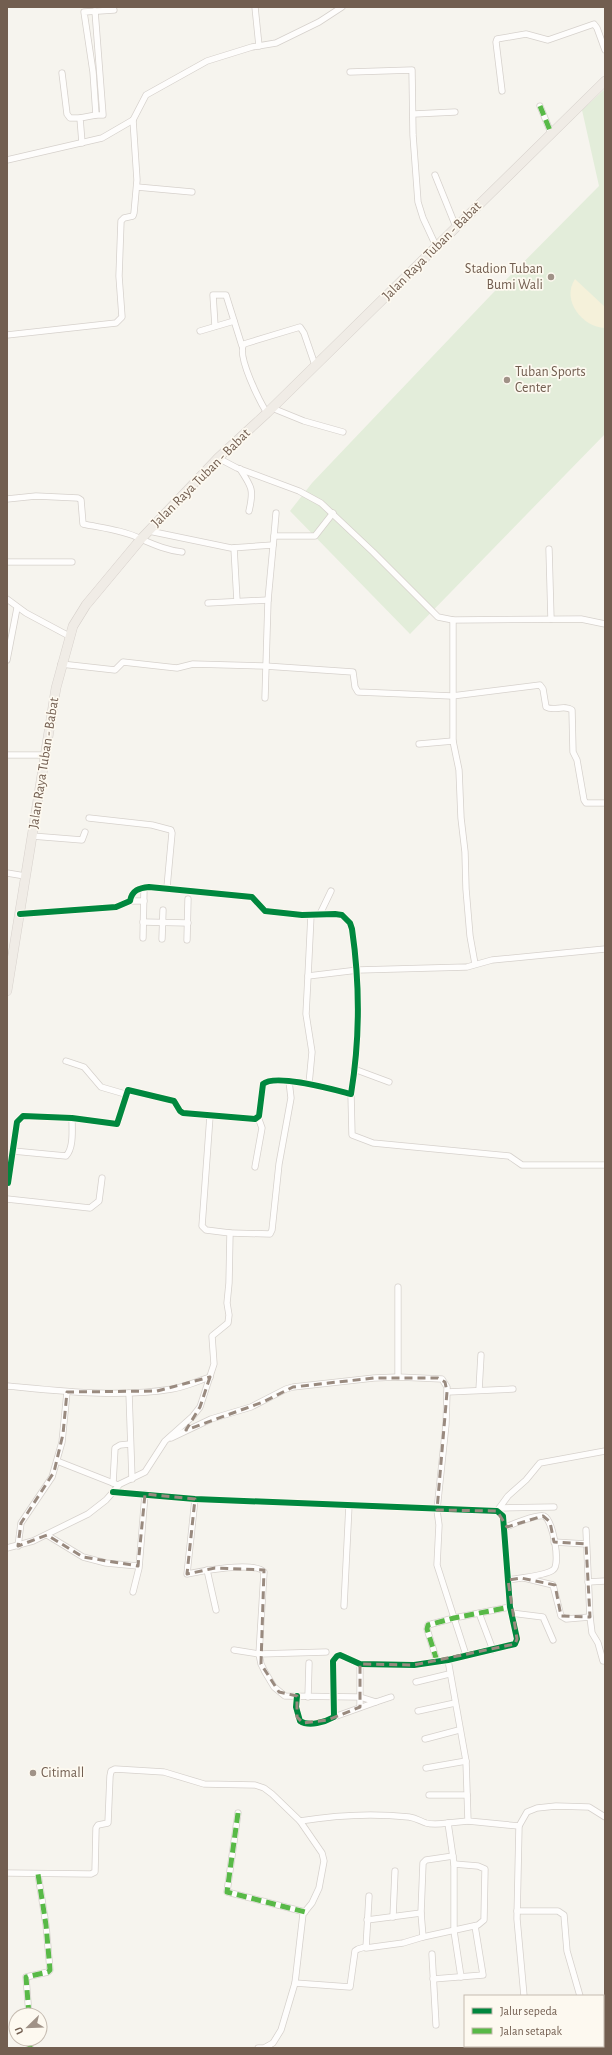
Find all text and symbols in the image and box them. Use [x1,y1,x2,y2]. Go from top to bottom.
street label: Jalan Raya Tuban - Babat [380,199,484,303]
place label: Stadion Tuban Bumi Wali [465,262,543,292]
marker: Stadion Tuban Bumi Wali [546,272,556,282]
place label: Tuban Sports Center [515,365,586,395]
marker: Tuban Sports Center [502,375,512,385]
street label: Jalan Raya Tuban - Babat [149,426,253,530]
street label: Jalan Raya Tuban - Babat [27,696,61,830]
place label: Citimall [41,1766,84,1780]
marker: Citimall [28,1768,38,1778]
legend [464,1995,604,2047]
text: Jalur sepeda [500,2005,558,2017]
north arrow [8,2007,48,2047]
text: U [13,2025,26,2036]
text: Jalan setapak [500,2025,563,2037]

